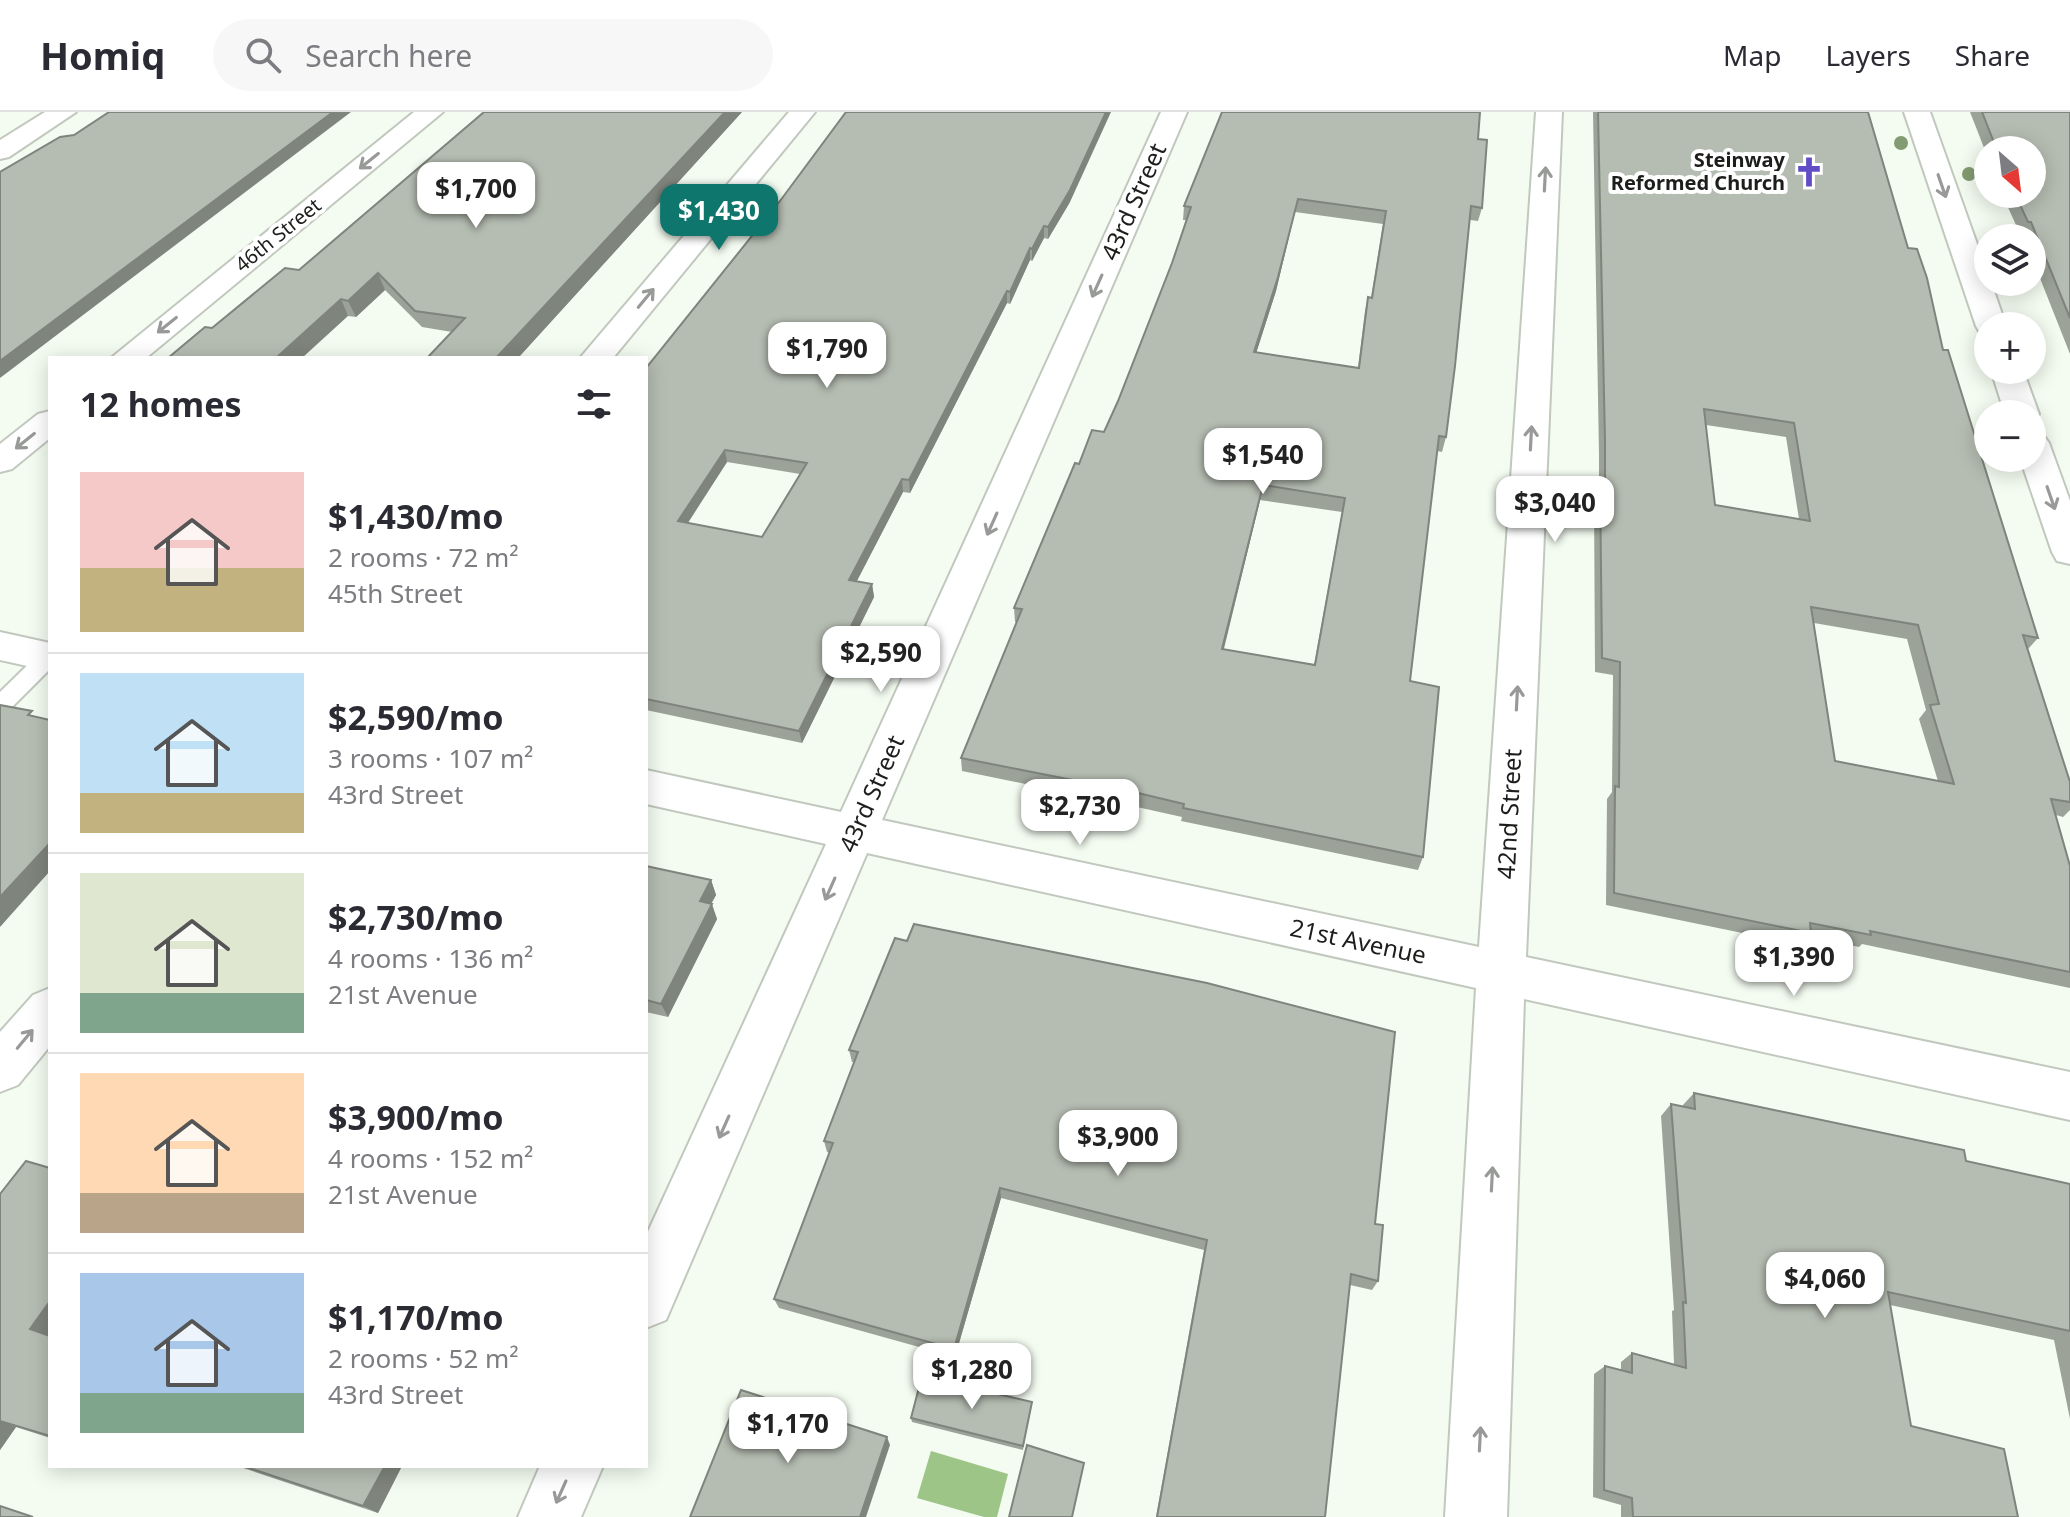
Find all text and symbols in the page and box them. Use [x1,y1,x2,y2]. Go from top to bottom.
search box [213,19,773,91]
text: Homiq [40,29,165,81]
icon: search [241,33,285,77]
text: Search here [305,35,472,76]
text: Map [1723,36,1781,74]
text: Layers [1825,36,1911,74]
text: Share [1955,36,2030,74]
north arrow [1974,136,2046,208]
map controls [1974,136,2046,472]
street label: 43rd Street [1092,137,1173,265]
place label: Steinway Reformed Church [1611,146,1786,196]
one-way arrow [359,152,380,170]
church icon: Steinway Reformed Church [1792,155,1826,189]
pin: $1,700 [411,162,541,230]
one-way arrow [1538,166,1553,193]
text: $1,700 [435,170,517,206]
one-way arrow [1936,173,1951,198]
pin: $1,430 [654,184,784,252]
street label: 46th Street [229,192,326,278]
text: $1,430 [678,192,760,228]
button: layers [1974,224,2046,296]
one-way arrow [1089,274,1104,298]
one-way arrow [637,288,655,309]
button: + [1974,312,2046,384]
one-way arrow [158,316,178,334]
pin: $1,790 [762,322,892,390]
text: $1,790 [786,330,868,366]
text: 12 homes [80,381,242,427]
icon: filters [572,382,616,426]
button: − [1974,400,2046,472]
one-way arrow [1524,425,1539,452]
pin: $1,540 [1198,428,1328,496]
one-way arrow [15,432,36,450]
text: $1,540 [1222,436,1304,472]
pin: $3,040 [1490,476,1620,544]
text: $3,040 [1514,484,1596,520]
one-way arrow [2045,485,2059,509]
text: $1,430/mo [328,493,503,539]
icon: home [144,504,240,600]
one-way arrow [984,511,999,535]
text: 2 rooms · 72 m² [328,539,518,575]
text: 45th Street [328,575,463,611]
pin: $2,590 [816,626,946,694]
text: $2,590 [840,634,922,670]
one-way arrow [1509,685,1524,712]
text: $2,590/mo [328,694,503,740]
icon: home [144,705,240,801]
street label: 43rd Street [830,729,911,857]
text: 3 rooms · 107 m² [328,740,533,776]
street label: 42nd Street [1489,748,1528,880]
text: 43rd Street [328,776,463,812]
pin: $2,730 [1015,779,1145,847]
text: $2,730 [1039,787,1121,823]
one-way arrow [822,877,837,901]
text: $2,730/mo [328,894,503,940]
icon: home [144,905,240,1001]
street label: 21st Avenue [1287,910,1429,971]
pin: $1,390 [1729,930,1859,998]
text: $1,390 [1753,938,1835,974]
text: 4 rooms · 136 m² [328,940,533,976]
text: 21st Avenue [328,976,478,1012]
one-way arrow [16,1030,34,1050]
text: $3,900/mo [328,1094,503,1140]
icon: home [144,1105,240,1201]
pin: $3,900 [1053,1110,1183,1178]
one-way arrow [715,1114,730,1138]
text: $3,900 [1077,1118,1159,1154]
text: 4 rooms · 152 m² [328,1140,533,1176]
one-way arrow [1485,1166,1500,1193]
text: 21st Avenue [328,1176,478,1212]
pin: $4,060 [1760,1252,1890,1320]
text: $4,060 [1784,1260,1866,1296]
text: $1,170/mo [328,1294,503,1340]
icon: home [144,1305,240,1401]
text: 2 rooms · 52 m² [328,1340,518,1376]
pin: $1,280 [907,1343,1037,1411]
text: $1,280 [931,1351,1013,1387]
text: 43rd Street [328,1376,463,1412]
pin: $1,170 [723,1397,853,1465]
text: $1,170 [747,1405,829,1441]
one-way arrow [1473,1426,1488,1453]
one-way arrow [552,1479,567,1503]

